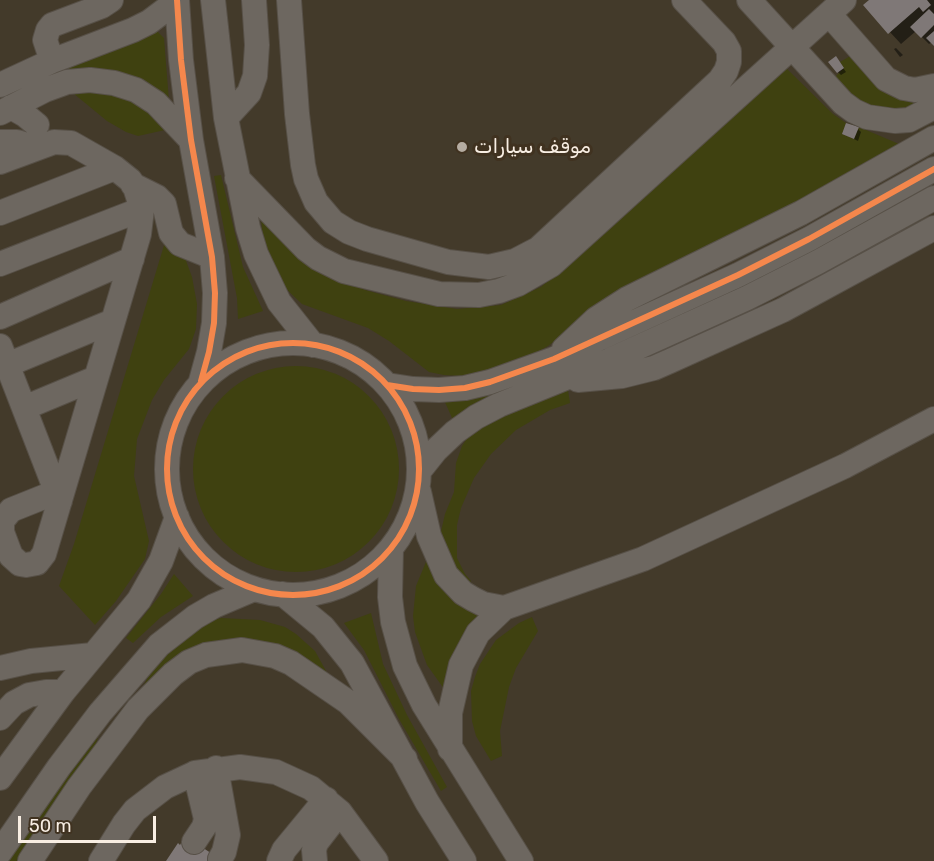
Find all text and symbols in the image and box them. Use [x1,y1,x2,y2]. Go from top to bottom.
place label: موقف سيارات [474,135,591,159]
marker: موقف سيارات [455,140,469,154]
scale bar [21,804,159,842]
text: 50 m [29,815,72,837]

